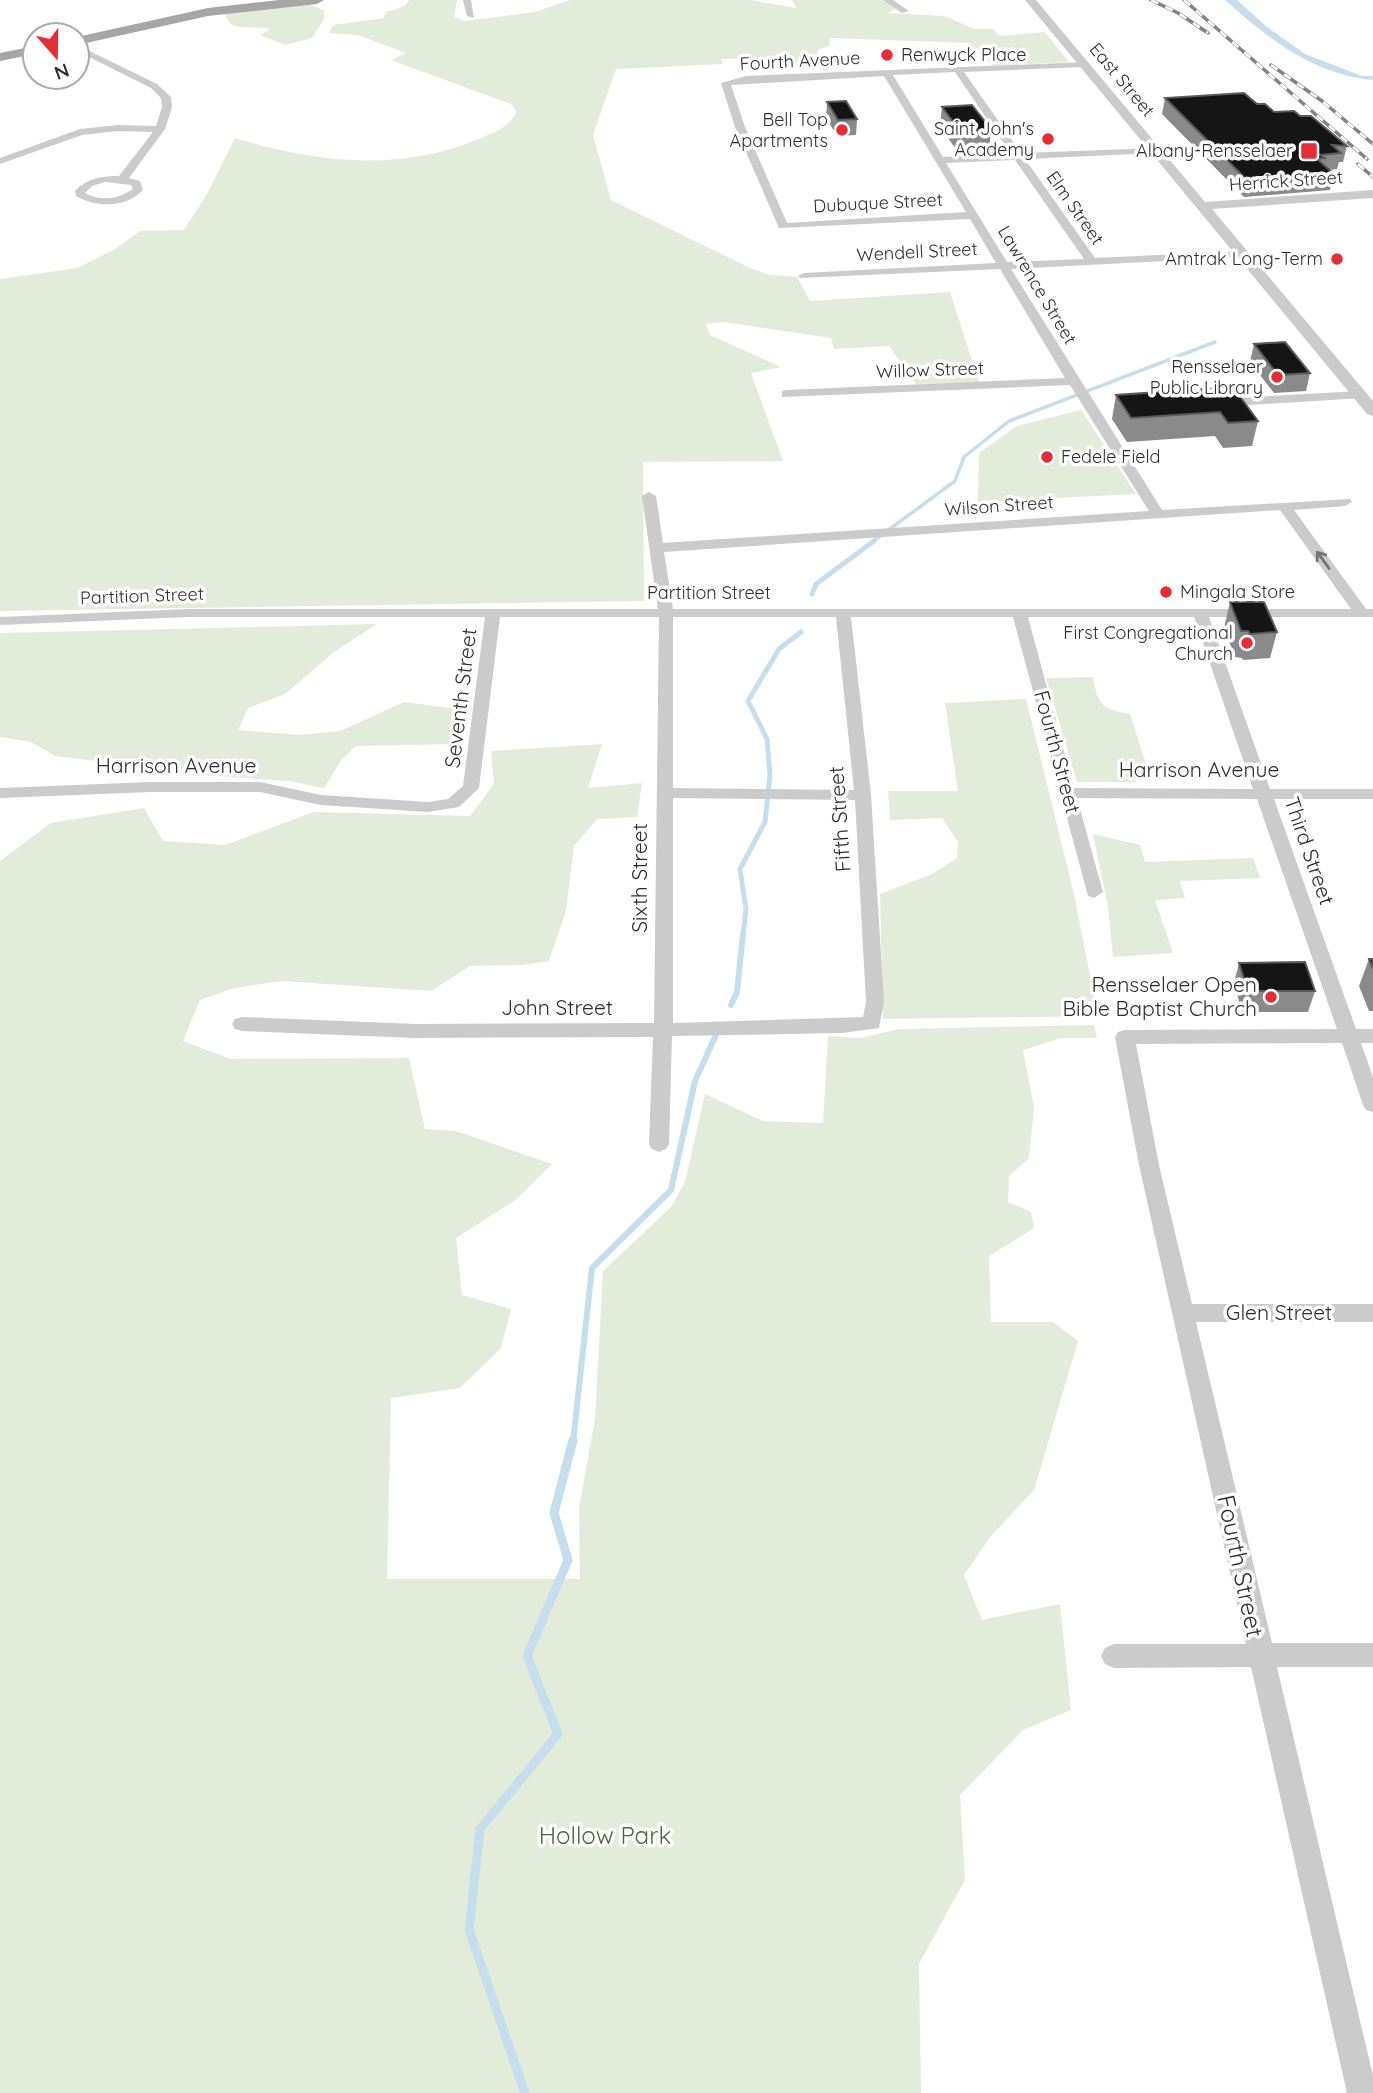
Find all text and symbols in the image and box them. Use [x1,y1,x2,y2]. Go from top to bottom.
north arrow [21,21,91,91]
street label: East Street [1085,38,1160,121]
place label: Renwyck Place [901,43,1026,66]
street label: Fourth Avenue [739,46,861,75]
marker: Renwyck Place [879,47,895,63]
text: N [51,58,72,86]
place label: Bell Top Apartments [730,108,828,152]
place label: Saint John's Academy [934,117,1034,161]
marker: Bell Top Apartments [834,122,850,138]
marker: Saint John's Academy [1040,131,1056,147]
place label: Albany-Rensselaer [1136,139,1293,162]
marker: Albany-Rensselaer [1299,141,1319,161]
street label: Herrick Street [1228,165,1344,196]
street label: Elm Street [1042,166,1109,249]
street label: Dubuque Street [813,188,943,217]
street label: Lawrence Street [993,221,1082,348]
street label: Wendell Street [856,237,978,266]
place label: Amtrak Long-Term [1165,247,1323,270]
marker: Amtrak Long-Term [1329,251,1345,267]
place label: Rensselaer Public Library [1150,355,1263,399]
street label: Willow Street [876,356,984,383]
marker: Rensselaer Public Library [1269,369,1285,385]
place label: Fedele Field [1061,445,1160,468]
marker: Fedele Field [1039,449,1055,465]
street label: Wilson Street [944,490,1054,521]
one-way arrow [1316,551,1330,570]
place label: Mingala Store [1180,580,1295,603]
street label: Partition Street [647,581,771,604]
street label: Partition Street [80,582,204,609]
marker: Mingala Store [1158,584,1174,600]
place label: First Congregational Church [1063,621,1233,665]
street label: Seventh Street [439,626,481,769]
marker: First Congregational Church [1239,635,1255,651]
street label: Fourth Street [1029,687,1087,816]
street label: Harrison Avenue [96,752,256,778]
street label: Harrison Avenue [1119,756,1279,782]
street label: Fifth Street [822,765,856,873]
street label: Third Street [1279,793,1341,908]
street label: Sixth Street [626,823,652,933]
place label: Rensselaer Open Bible Baptist Church [1062,971,1257,1021]
marker: Rensselaer Open Bible Baptist Church [1263,989,1279,1005]
street label: John Street [501,994,613,1020]
street label: Glen Street [1226,1299,1332,1325]
street label: Fourth Street [1211,1492,1271,1640]
park label: Hollow Park [539,1820,671,1850]

